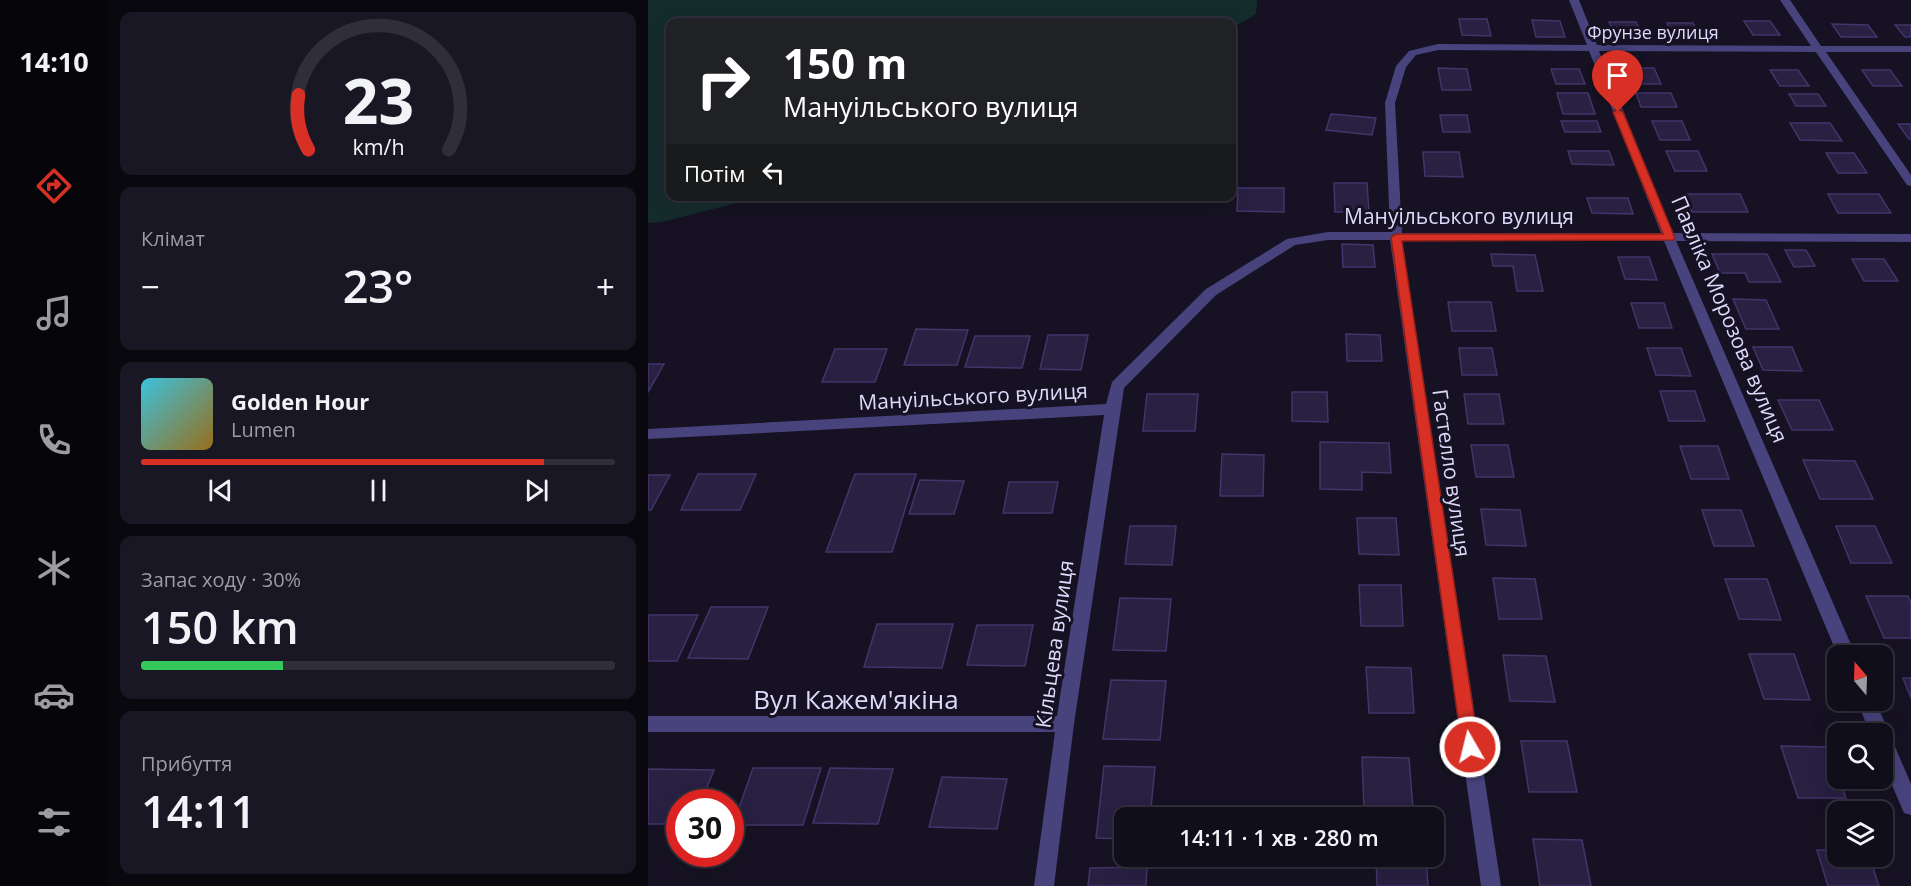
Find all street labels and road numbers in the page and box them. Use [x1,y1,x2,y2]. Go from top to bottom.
street label: Фрунзе вулиця [1587,20,1719,44]
street label: Павліка Морозова вулиця [1665,191,1795,447]
street label: Мануільського вулиця [1344,202,1574,230]
street label: Мануільського вулиця [857,376,1089,416]
street label: Гастелло вулиця [1426,387,1478,559]
street label: Кільцева вулиця [1028,558,1080,730]
street label: Вул Кажем'якіна [753,681,959,717]

